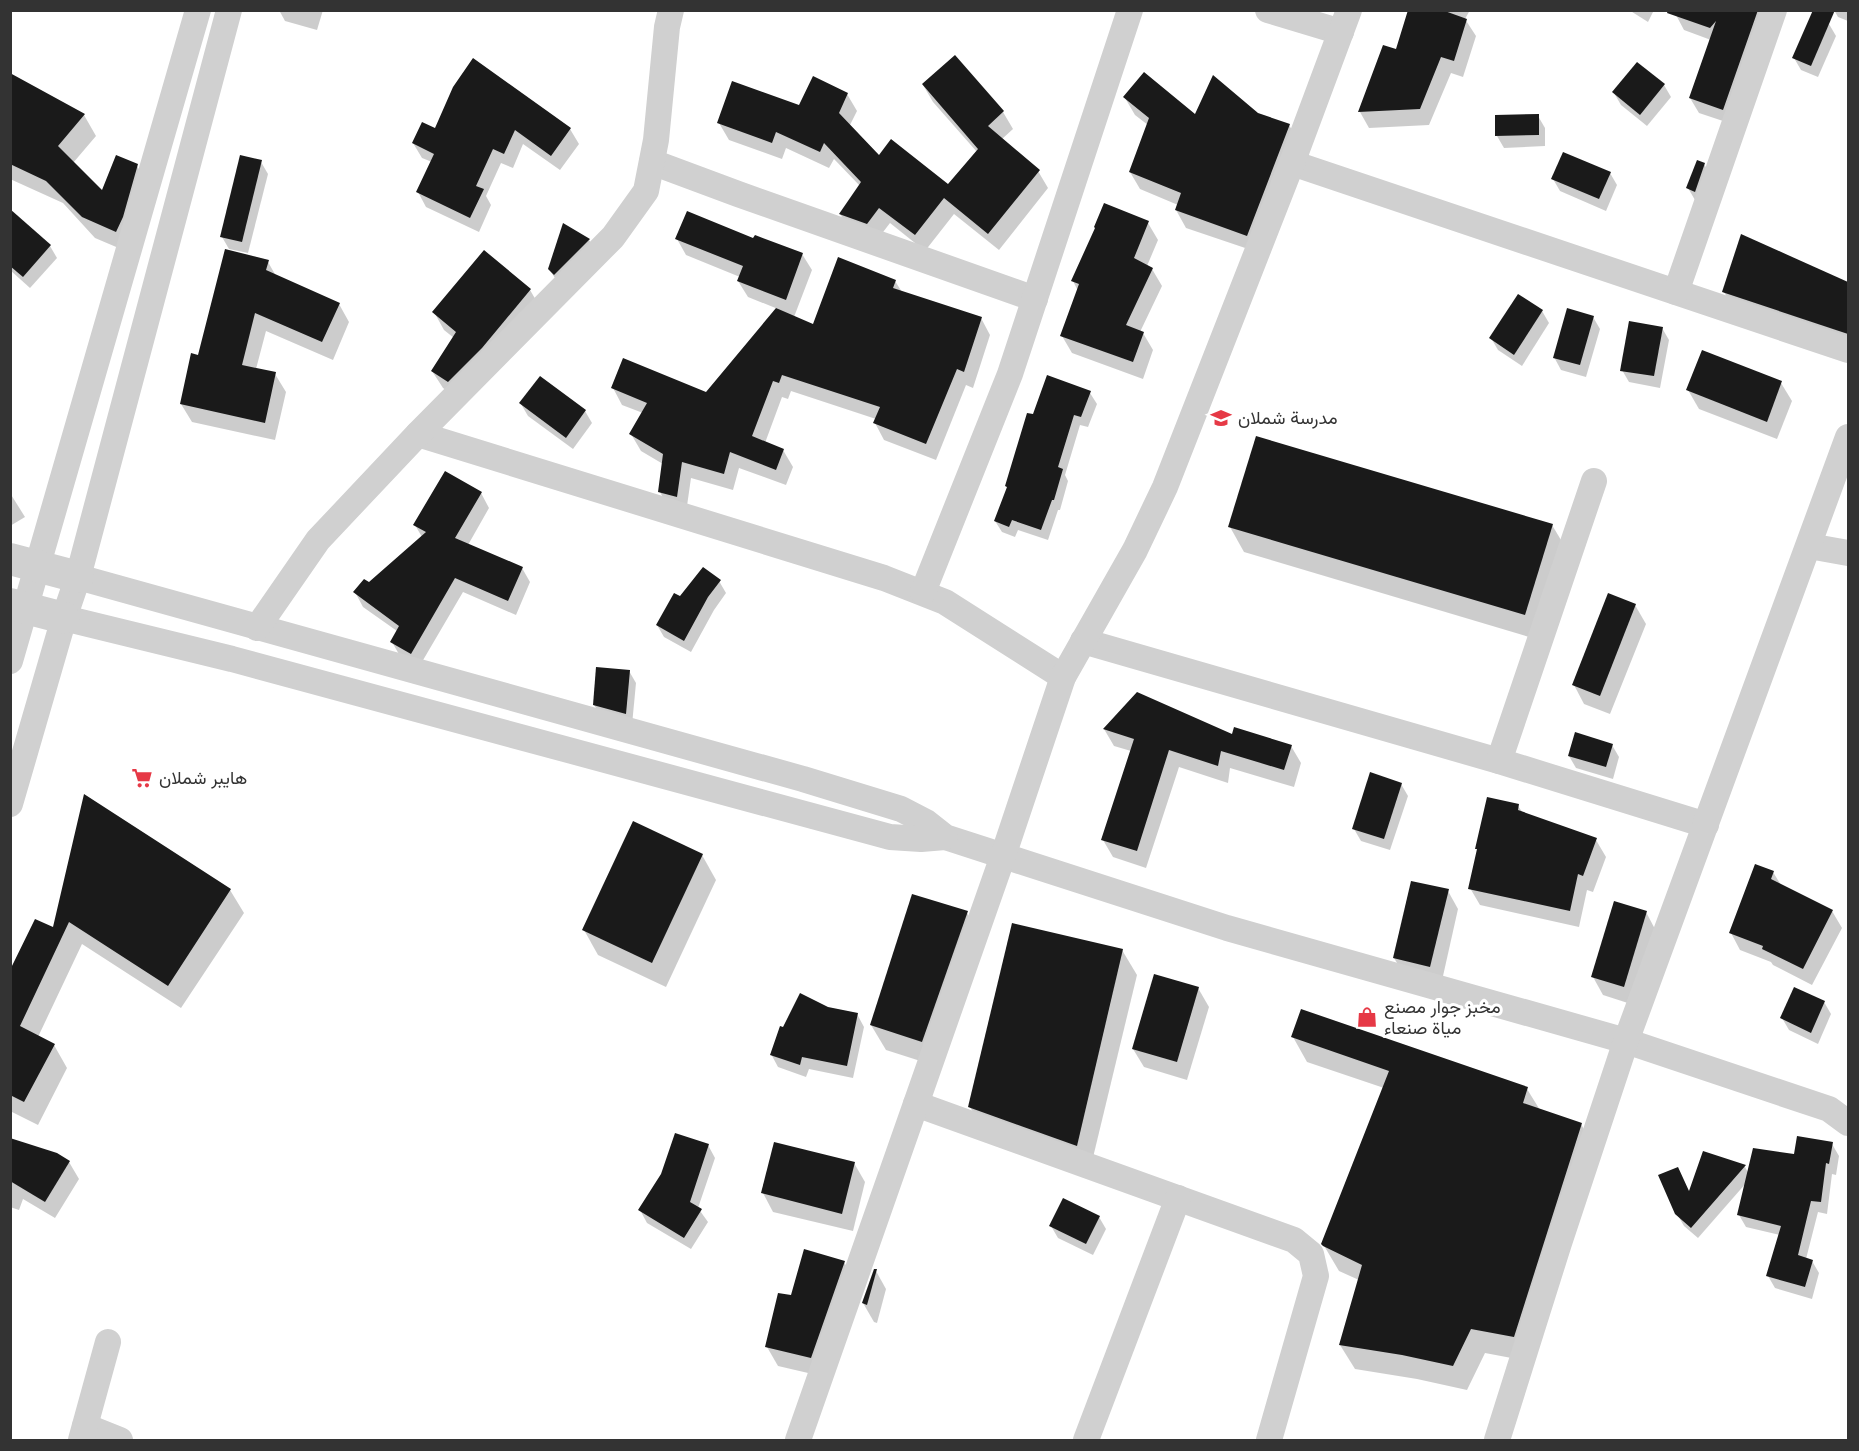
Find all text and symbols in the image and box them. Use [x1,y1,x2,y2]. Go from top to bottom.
school or university icon: مدرسة شملان [1209,406,1233,430]
place label: مدرسة شملان [1238,407,1338,429]
supermarket icon: هايبر شملان [130,766,154,790]
place label: هايبر شملان [159,767,247,789]
place label: مخبز جوار مصنع مياة صنعاء [1384,996,1501,1038]
shop icon: مخبز جوار مصنع مياة صنعاء [1355,1005,1379,1029]

